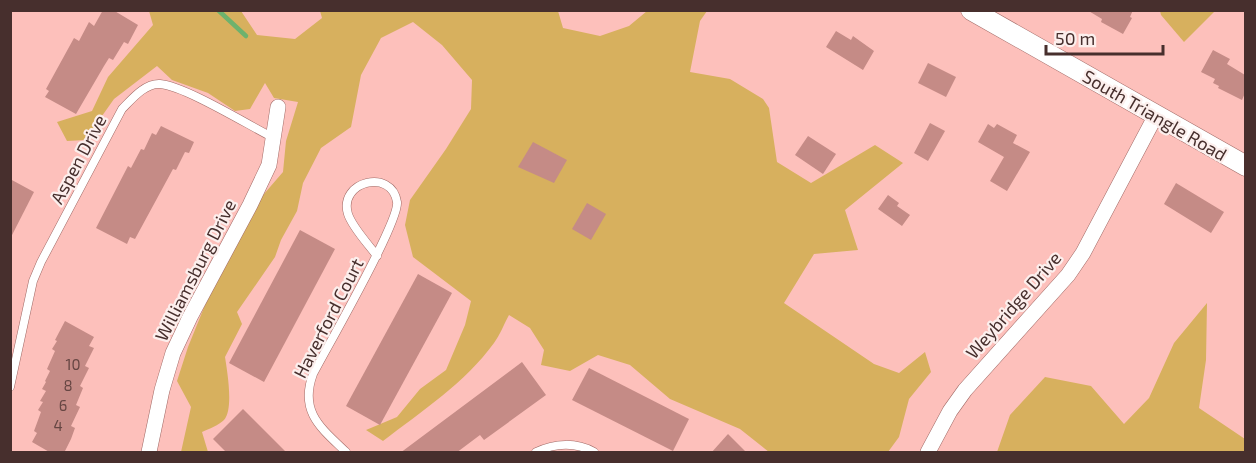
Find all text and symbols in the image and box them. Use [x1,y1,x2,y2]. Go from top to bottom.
scale bar [1046,18,1163,56]
text: 50 m [1055,27,1095,49]
street label: South Triangle Road [1079,65,1231,165]
street label: Aspen Drive [45,111,111,207]
street label: Williamsburg Drive [150,196,240,344]
street label: Weybridge Drive [961,247,1065,363]
street label: Haverford Court [288,254,368,382]
house number: 10 [65,355,81,373]
house number: 8 [63,376,73,394]
house number: 6 [59,396,67,414]
house number: 4 [53,416,63,434]

